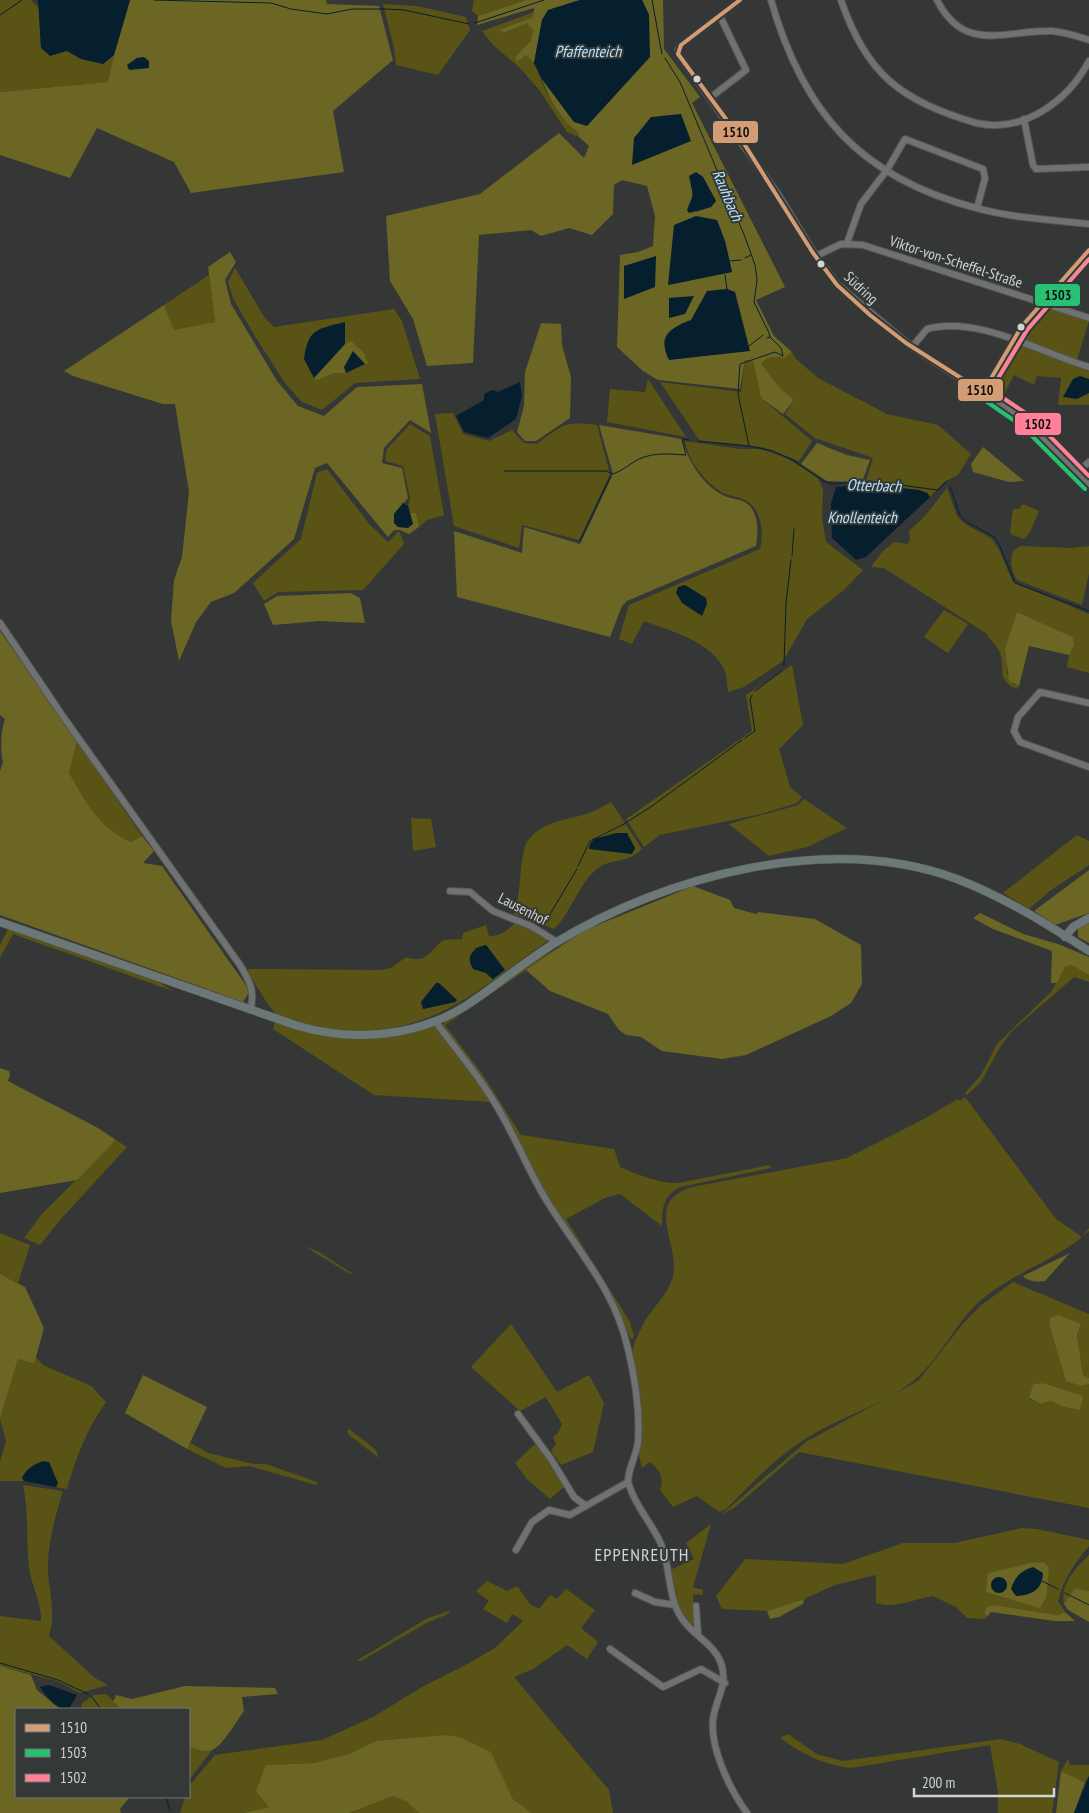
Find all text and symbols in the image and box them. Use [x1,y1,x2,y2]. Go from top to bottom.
water label: Pfaffenteich [555,41,622,61]
unlabelled marker [692,74,702,84]
line badge: 1510 [712,120,759,144]
text: 1510 [723,123,750,141]
water label: Rauhbach [708,166,748,225]
street label: Viktor-von-Scheffel-Straße [886,231,1025,292]
unlabelled marker [816,259,826,269]
street label: Südring [840,267,882,308]
line badge: 1503 [1034,283,1081,307]
text: 1503 [1045,286,1071,304]
unlabelled marker [1016,322,1026,332]
line badge: 1510 [957,378,1004,402]
text: 1510 [967,381,994,399]
line badge: 1502 [1014,412,1062,436]
text: 1502 [1025,415,1051,433]
water label: Otterbach [846,474,903,496]
water label: Knollenteich [827,507,898,527]
street label: Lausenhof [495,888,552,930]
district label: EPPENREUTH [595,1543,689,1566]
legend [15,1708,190,1798]
text: 1510 [60,1718,87,1737]
text: 1503 [60,1743,87,1762]
scale bar [914,1766,1054,1798]
text: 1502 [60,1768,87,1787]
text: 200 m [922,1773,955,1792]

